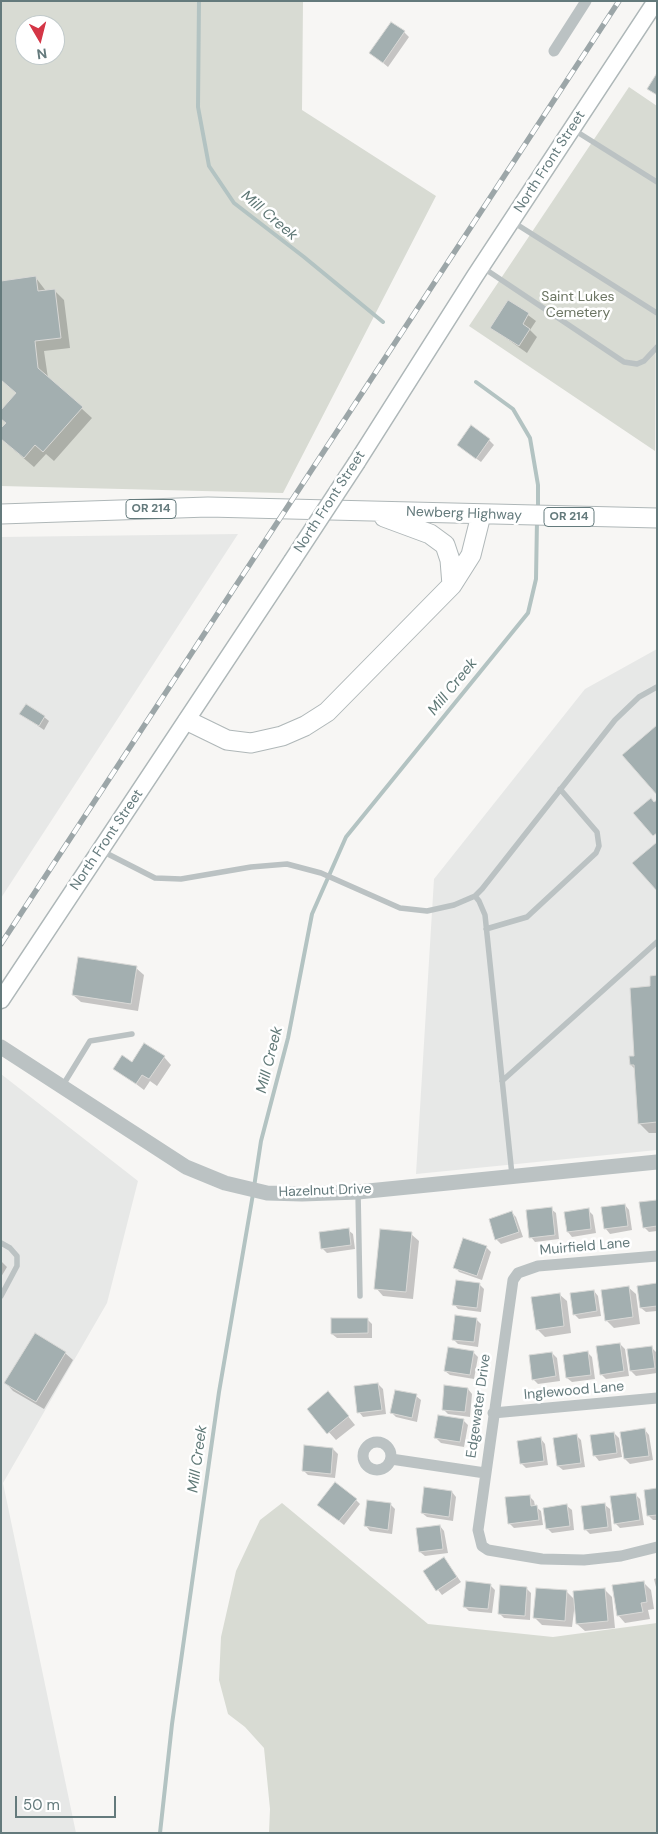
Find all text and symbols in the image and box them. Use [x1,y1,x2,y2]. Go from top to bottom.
north arrow [15,15,65,65]
text: N [36,44,48,63]
street label: North Front Street [511,108,589,216]
water label: Mill Creek [237,187,301,245]
park label: Saint Lukes Cemetery [541,289,615,322]
street label: North Front Street [291,448,369,556]
road number: OR 214 [126,499,176,518]
street label: Newberg Highway [406,504,522,524]
road number: OR 214 [544,508,594,526]
water label: Mill Creek [425,655,481,719]
street label: North Front Street [67,786,147,894]
water label: Mill Creek [253,1025,287,1095]
street label: Hazelnut Drive [278,1181,372,1201]
street label: Muirfield Lane [539,1235,631,1259]
street label: Edgewater Drive [463,1353,495,1459]
street label: Inglewood Lane [523,1378,625,1404]
water label: Mill Creek [184,1424,212,1494]
scale bar [18,1786,119,1818]
text: 50 m [23,1795,60,1815]

